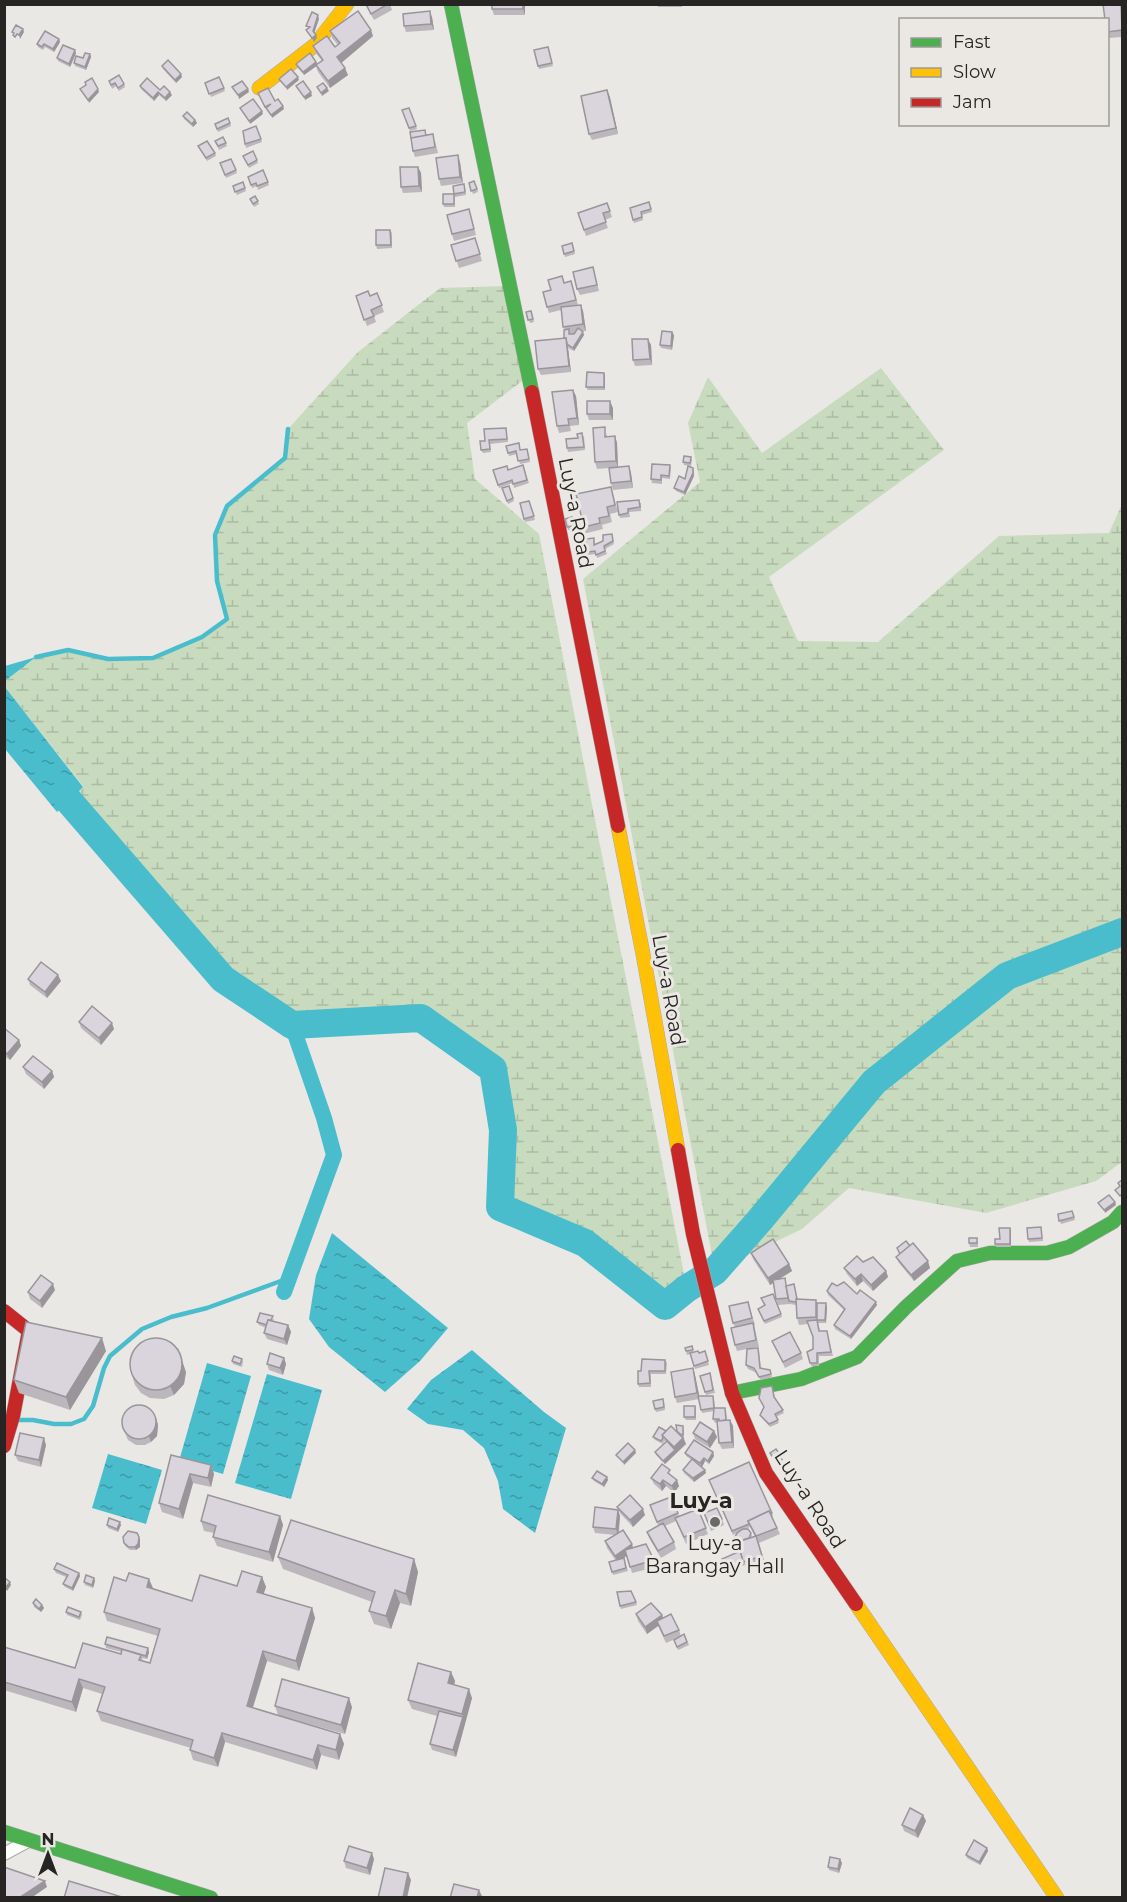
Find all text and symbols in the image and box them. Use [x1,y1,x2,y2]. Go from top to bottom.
legend [899,18,1109,126]
text: Fast [953,31,991,53]
text: Slow [953,61,996,83]
text: Jam [952,91,992,113]
street label: Luy-a Road [553,455,599,571]
street label: Luy-a Road [647,932,691,1048]
street label: Luy-a Road [769,1445,851,1553]
district label: Luy-a [669,1487,733,1514]
marker: Luy-a Barangay Hall [708,1515,722,1529]
place label: Luy-a Barangay Hall [645,1531,785,1578]
north arrow [18,1824,78,1884]
text: N [42,1830,54,1849]

